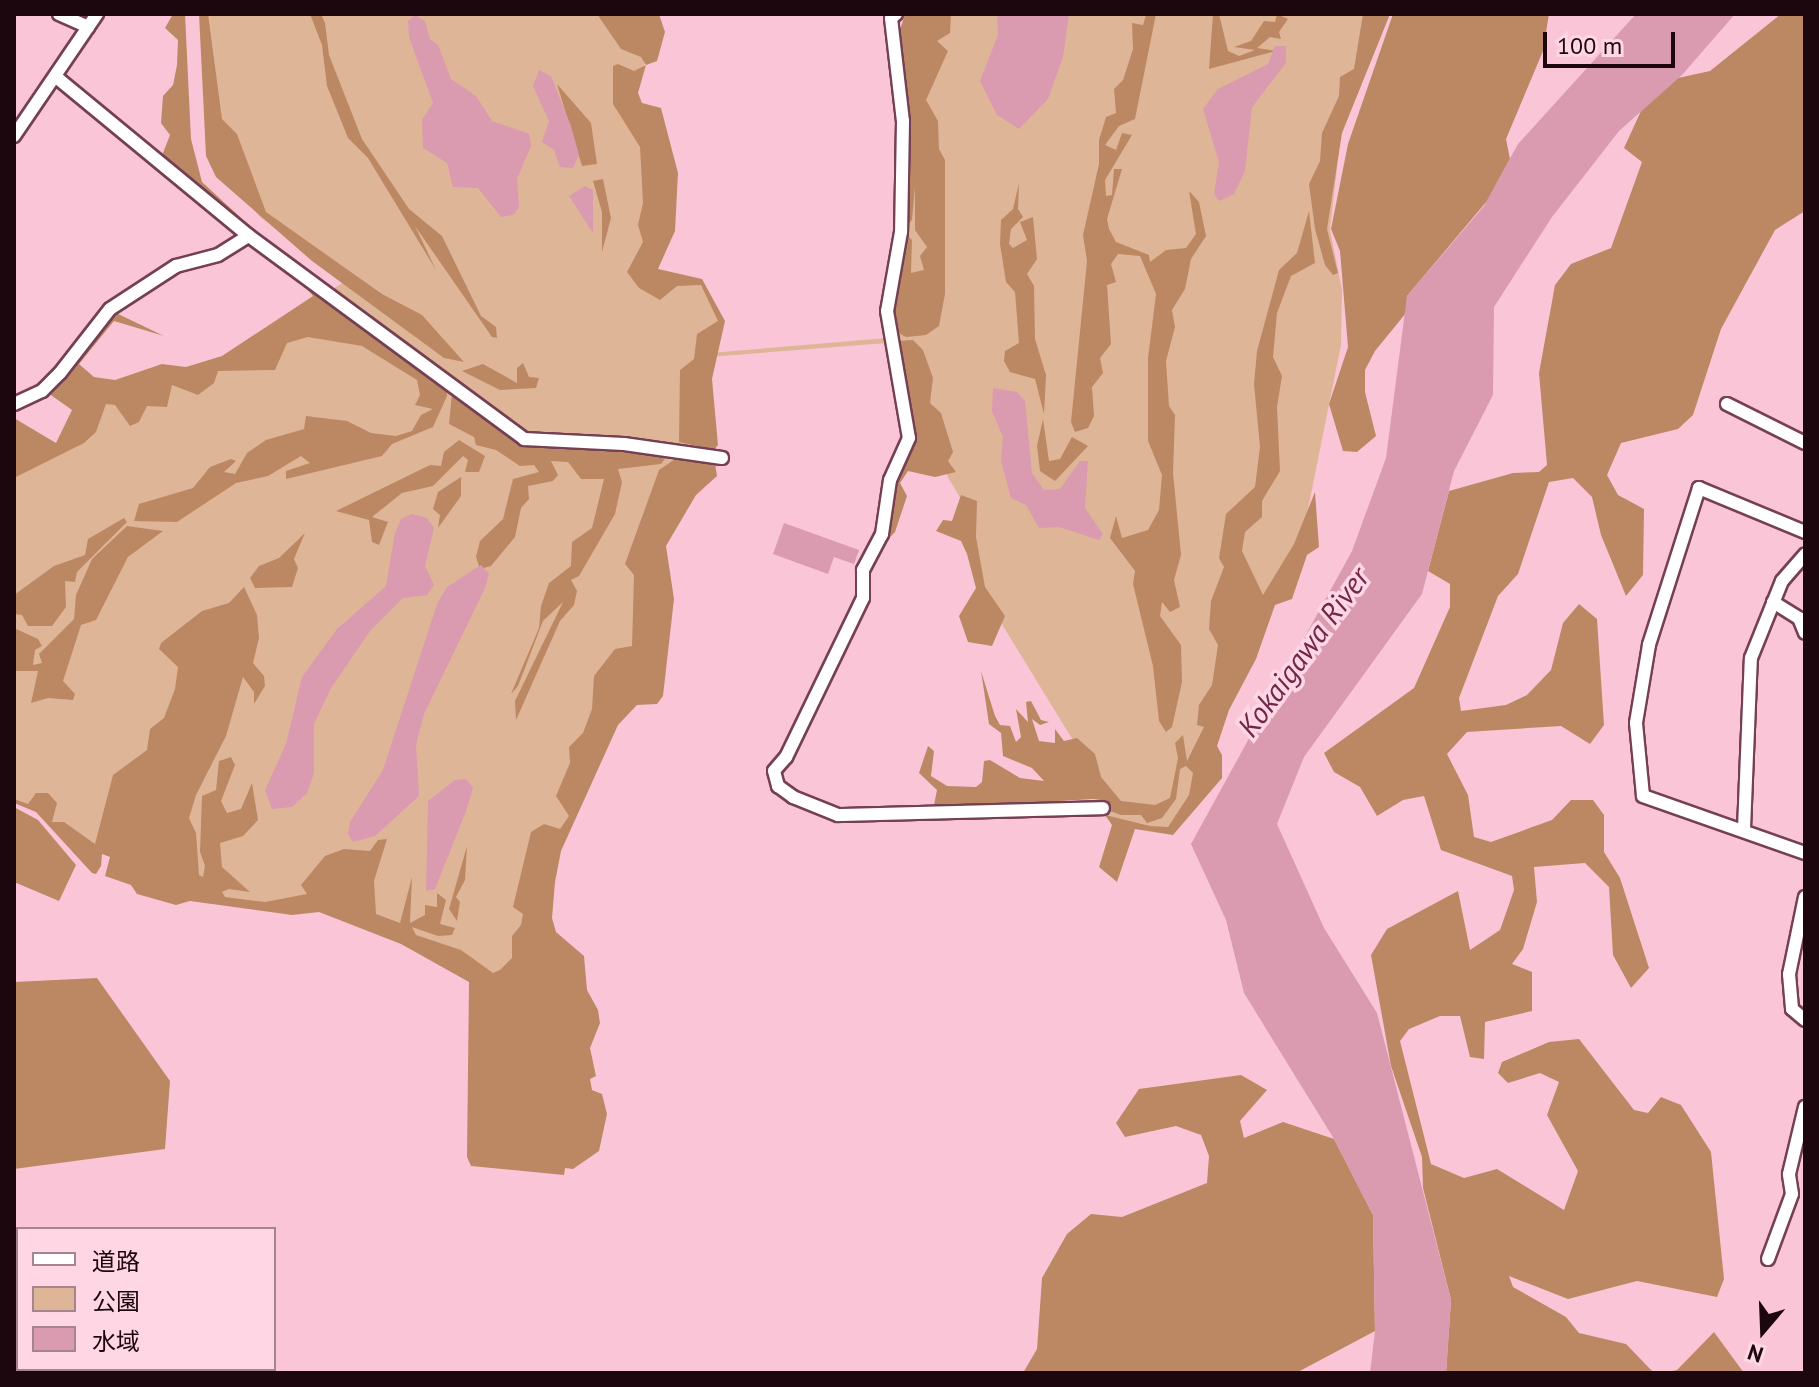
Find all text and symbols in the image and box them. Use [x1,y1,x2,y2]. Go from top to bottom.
scale bar [1547,16,1679,66]
text: 100 m [1557,30,1622,61]
water label: Kokaigawa River [1230,560,1376,744]
legend [16,1227,276,1371]
text: 道路 [92,1246,140,1277]
text: 公園 [92,1286,140,1317]
north arrow [1723,1291,1803,1371]
text: 水域 [92,1326,140,1357]
text: N [1744,1338,1767,1369]

